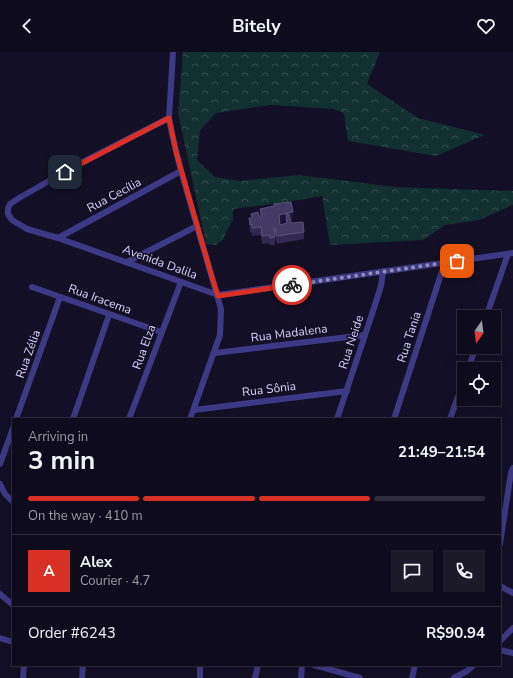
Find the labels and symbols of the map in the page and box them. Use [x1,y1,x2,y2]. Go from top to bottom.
pin [48,155,82,189]
street label: Rua Cecília [84,174,144,216]
street label: Avenida Dalila [120,241,200,283]
pin [440,244,474,278]
courier [272,265,312,305]
street label: Rua Iracema [66,280,134,318]
street label: Rua Tania [393,309,425,365]
north arrow [457,310,501,354]
street label: Rua Neide [335,313,367,371]
street label: Rua Madalena [250,320,328,346]
street label: Rua Elza [129,322,159,372]
street label: Rua Zélia [12,328,44,380]
street label: Rua Sônia [241,378,297,400]

